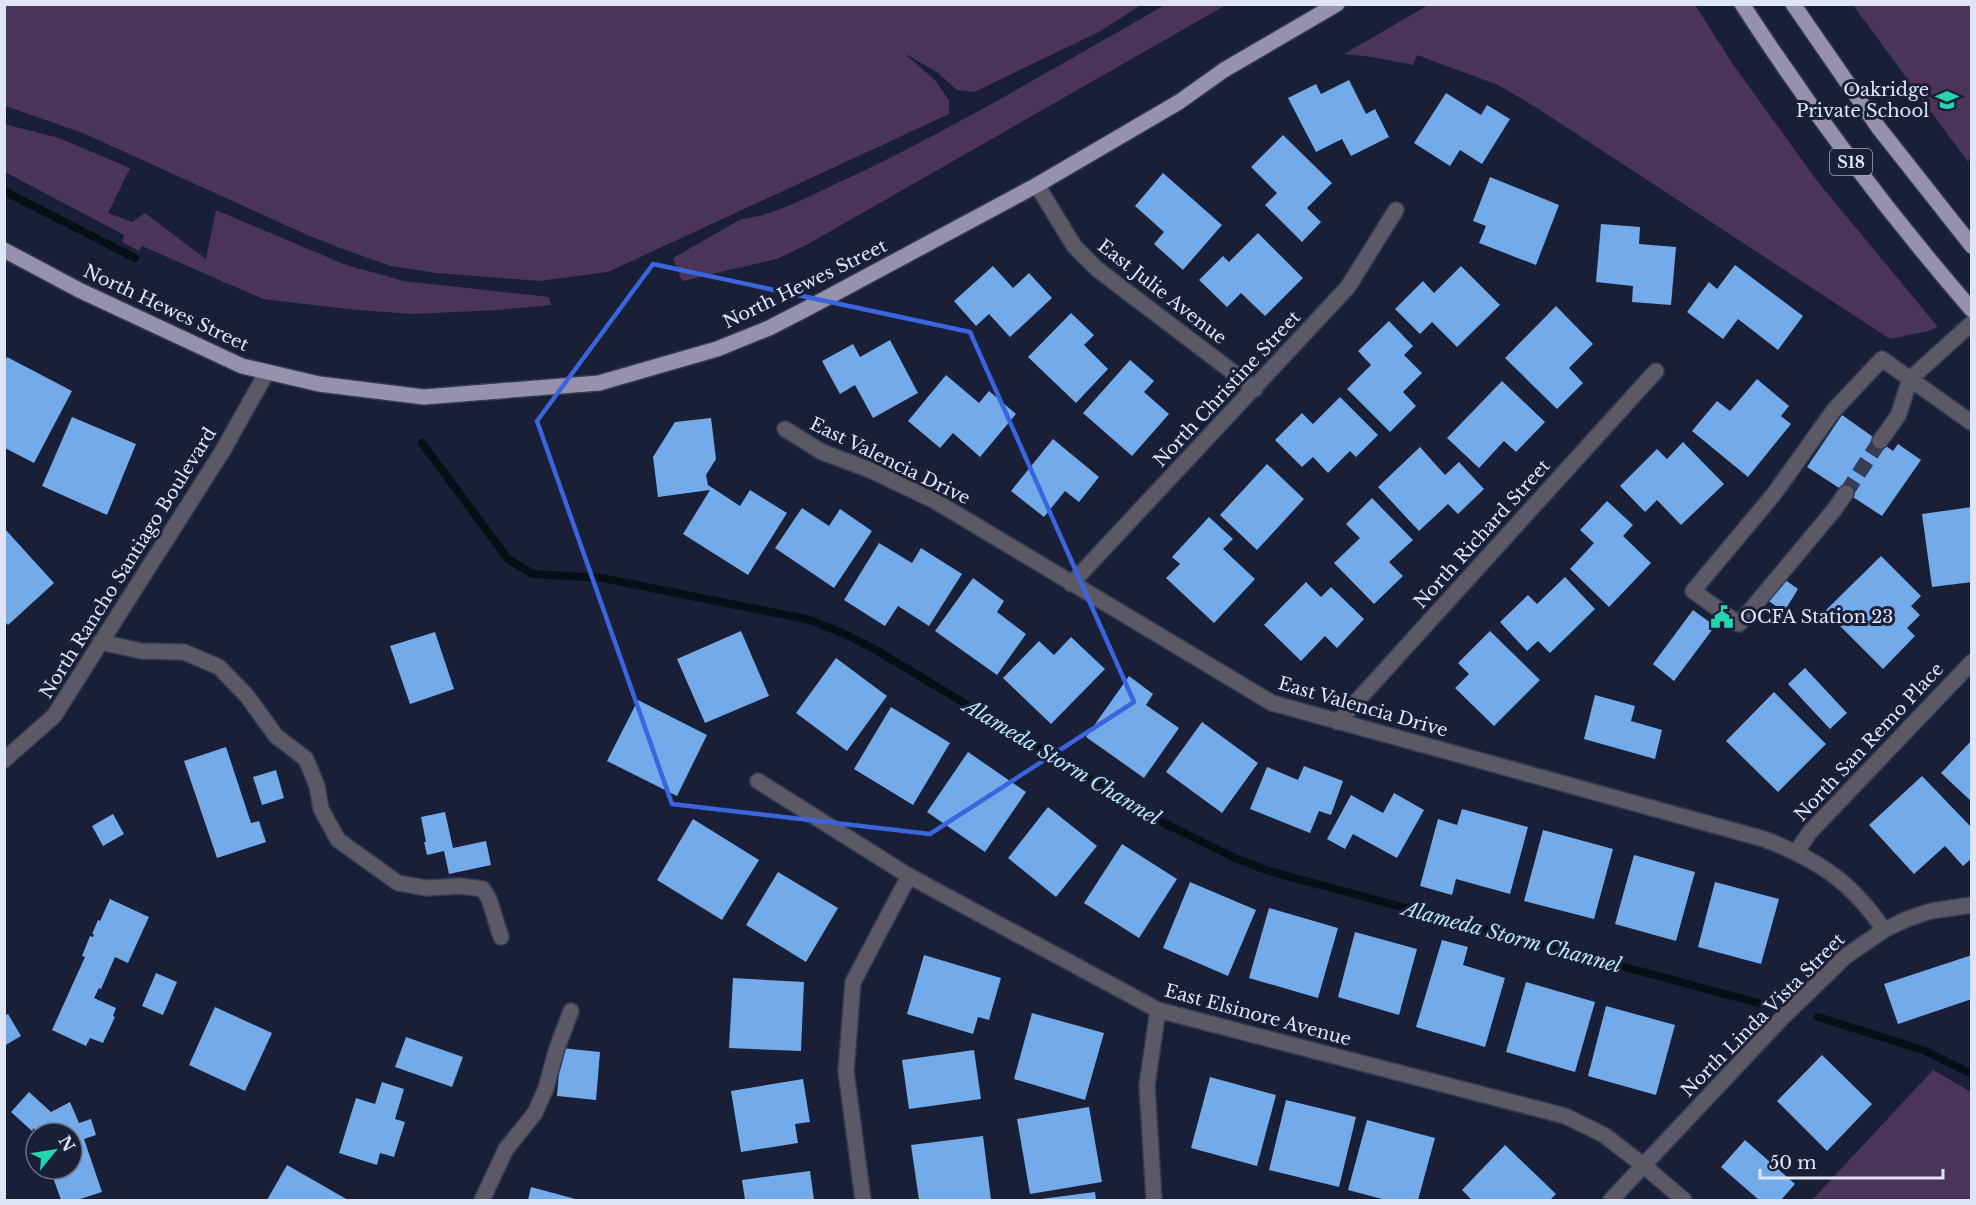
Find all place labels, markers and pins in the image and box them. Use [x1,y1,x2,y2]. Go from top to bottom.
place label: Oakridge Private School [1796,79,1929,122]
school or university icon: Oakridge Private School [1934,87,1960,113]
public building icon: OCFA Station 23 [1709,604,1735,630]
place label: OCFA Station 23 [1740,606,1893,628]

